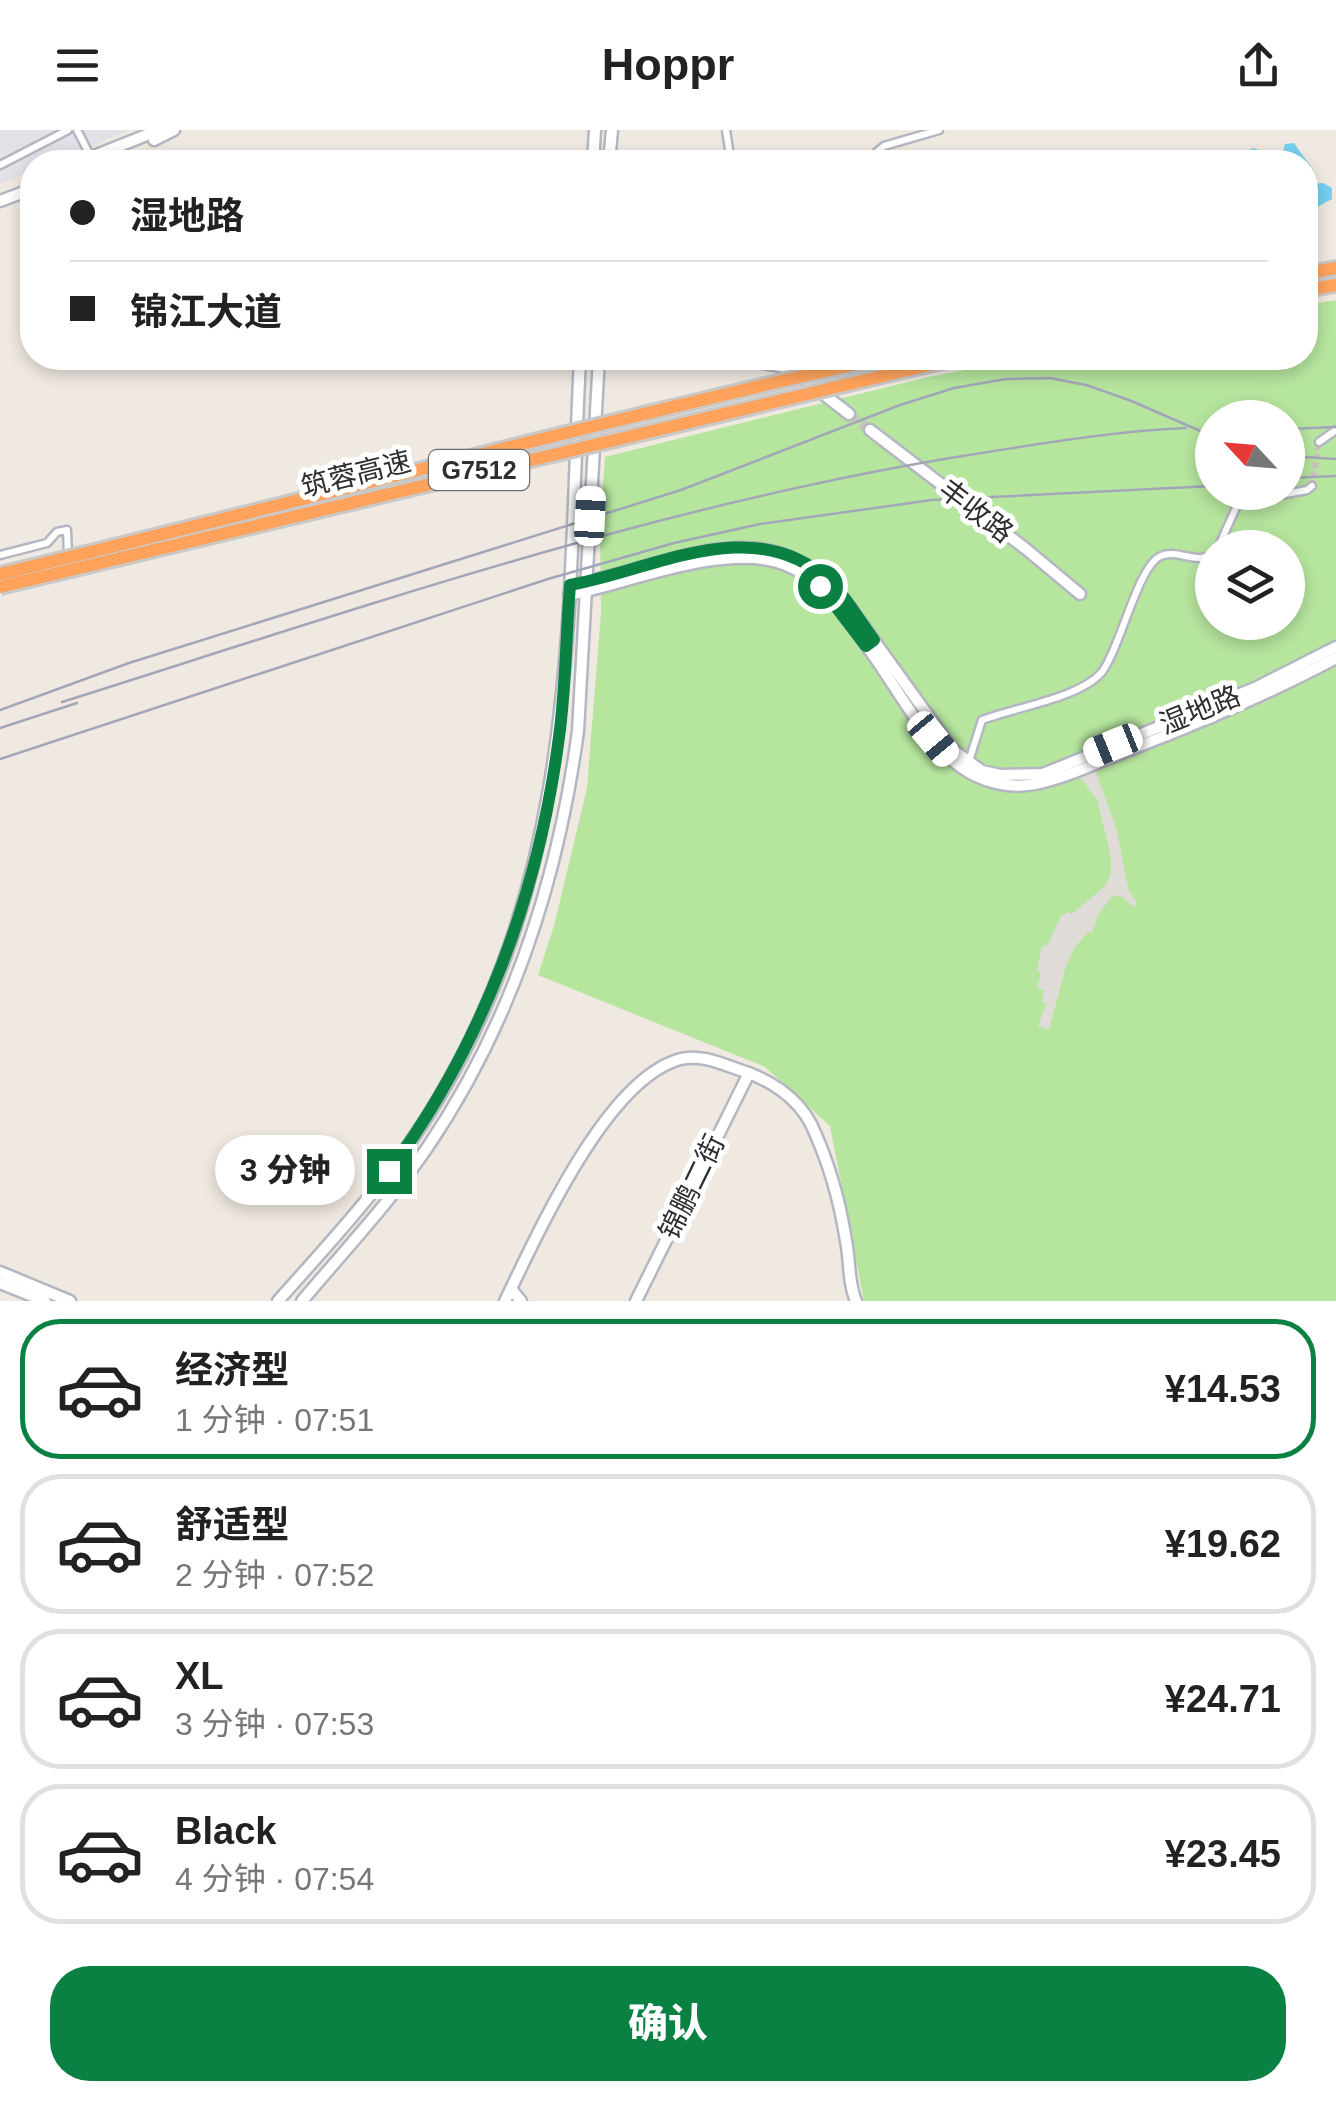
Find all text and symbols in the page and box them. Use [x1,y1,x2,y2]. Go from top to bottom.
icon: menu [50,38,105,93]
icon: share [1231,38,1286,93]
text: Hoppr [602,39,734,90]
text: 湿地路 [130,195,244,237]
text: 锦江大道 [130,291,282,333]
north arrow [1195,400,1305,510]
map controls [1195,400,1305,640]
street label: 筑蓉高速 [298,445,414,503]
road number: G7512 [429,450,529,490]
street label: 丰收路 [933,473,1019,549]
car [573,485,607,547]
button: layers [1195,530,1305,640]
route start [798,564,843,609]
street label: 湿地路 [1155,680,1245,740]
car [902,706,964,772]
car [1080,720,1146,770]
street label: 锦鹏二街 [654,1130,730,1244]
callout: 3 分钟 [214,1136,354,1206]
route end [367,1149,412,1194]
text: 3 分钟 [240,1152,330,1188]
icon: car [55,1344,145,1434]
text: 经济型 [175,1349,289,1391]
text: ¥14.53 [1165,1368,1281,1410]
text: 1 分钟 · 07:51 [175,1402,374,1438]
icon: car [55,1499,145,1589]
text: 舒适型 [175,1504,289,1546]
text: ¥19.62 [1165,1523,1281,1565]
text: 2 分钟 · 07:52 [175,1557,374,1593]
icon: car [55,1654,145,1744]
text: XL [175,1655,224,1697]
text: ¥24.71 [1165,1678,1281,1720]
text: 3 分钟 · 07:53 [175,1706,374,1742]
icon: car [55,1809,145,1899]
text: Black [175,1810,276,1852]
text: ¥23.45 [1165,1833,1281,1875]
text: 4 分钟 · 07:54 [175,1861,374,1897]
button: 确认 [50,1966,1286,2081]

